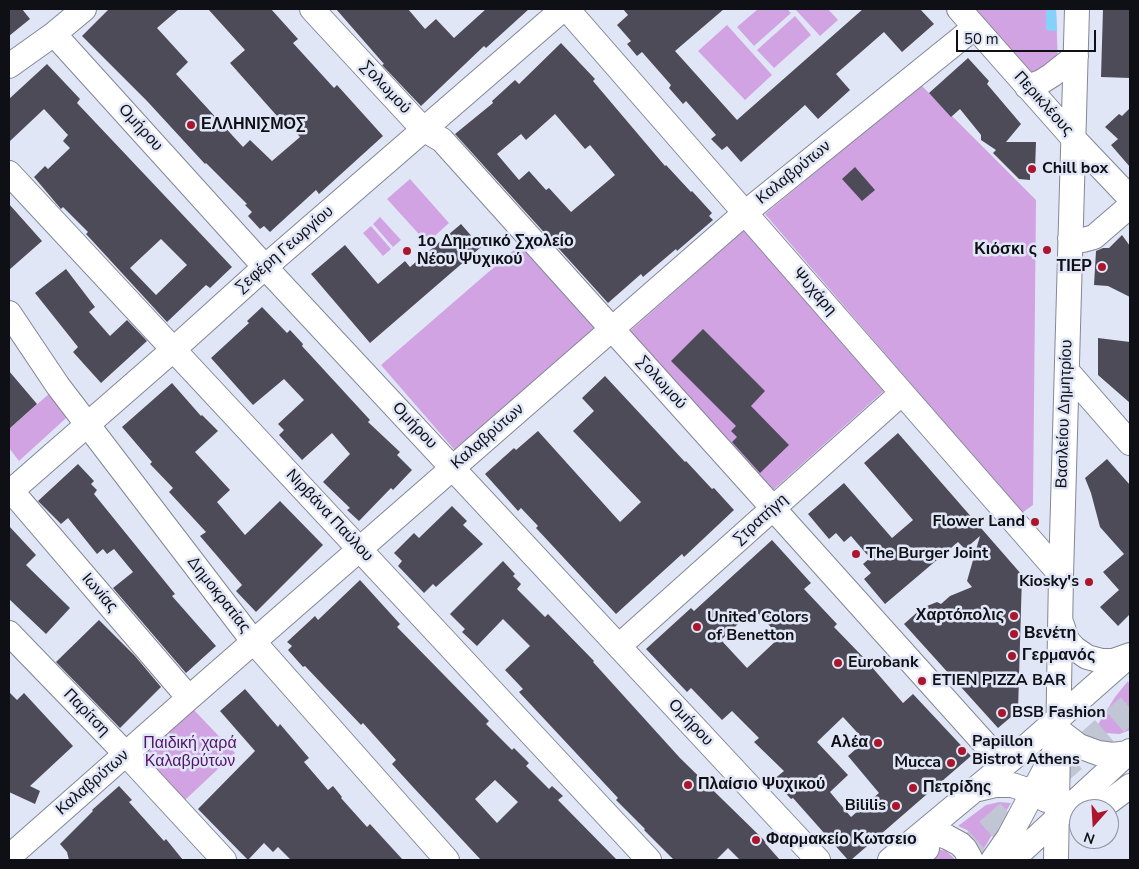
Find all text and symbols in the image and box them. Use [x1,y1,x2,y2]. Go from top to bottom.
scale bar [959,20,1099,52]
text: 50 m [964,29,999,49]
street label: Σολωμού [356,58,414,118]
street label: Περικλέους [1009,68,1077,140]
street label: Ομήρου [114,100,166,156]
place label: ΕΛΛΗΝΙΣΜΟΣ [201,115,306,135]
marker: ΕΛΛΗΝΙΣΜΟΣ [185,119,197,131]
street label: Καλαβρύτων [753,137,835,209]
place label: Chill box [1042,159,1108,179]
marker: Chill box [1026,163,1038,175]
street label: Σεφέρη Γεωργίου [232,202,338,298]
place label: 1ο Δημοτικό Σχολείο Νέου Ψυχικού [417,232,574,270]
place label: Κιόσκι ς [974,240,1037,260]
marker: Κιόσκι ς [1041,244,1053,256]
marker: 1ο Δημοτικό Σχολείο Νέου Ψυχικού [401,245,413,257]
place label: ΤΙΕΡ [1056,257,1092,277]
marker: ΤΙΕΡ [1096,261,1108,273]
street label: Ψυχάρη [788,264,840,320]
street label: Βασιλείου Δημητρίου [1053,339,1077,489]
street label: Σολωμού [632,352,690,414]
street label: Ομήρου [388,399,440,453]
street label: Καλαβρύτων [448,400,528,474]
street label: Νιρβάνα Παύλου [281,466,377,566]
street label: Στρατήγη [730,491,792,549]
place label: Flower Land [932,512,1025,532]
marker: Flower Land [1029,516,1041,528]
place label: The Burger Joint [866,544,988,564]
marker: The Burger Joint [850,548,862,560]
street label: Δημοκρατίας [182,553,254,637]
street label: Ιωνίας [77,570,121,616]
place label: Kiosky's [1019,572,1079,592]
marker: Kiosky's [1083,576,1095,588]
place label: Χαρτόπολις [916,606,1004,626]
place label: United Colors of Benetton [707,608,809,646]
marker: Χαρτόπολις [1008,610,1020,622]
marker: United Colors of Benetton [691,621,703,633]
place label: Βενέτη [1024,624,1076,644]
marker: Βενέτη [1008,628,1020,640]
place label: Γερμανός [1022,646,1095,666]
marker: Γερμανός [1006,650,1018,662]
place label: Eurobank [848,653,918,673]
marker: Eurobank [832,657,844,669]
place label: ETIEN PIZZA BAR [932,671,1066,691]
marker: ETIEN PIZZA BAR [916,675,928,687]
street label: Παρίτση [59,685,113,741]
street label: Ομήρου [664,696,716,750]
place label: BSB Fashion [1012,703,1106,723]
marker: BSB Fashion [996,707,1008,719]
place label: Papillon Bistrot Athens [972,732,1080,770]
place label: Αλέα [830,733,868,753]
park label: Παιδική χαρά Καλαβρύτων [143,734,237,772]
marker: Αλέα [872,737,884,749]
marker: Papillon Bistrot Athens [956,745,968,757]
street label: Καλαβρύτων [53,746,133,820]
place label: Mucca [894,753,941,773]
marker: Mucca [945,757,957,769]
place label: Πλαίσιο Ψυχικού [698,775,825,795]
place label: Πετρίδης [923,778,991,798]
marker: Πλαίσιο Ψυχικού [682,779,694,791]
marker: Πετρίδης [907,782,919,794]
place label: Bililis [845,796,886,816]
north arrow [1069,799,1119,849]
marker: Bililis [890,800,902,812]
text: N [1081,827,1097,848]
place label: Φαρμακείο Κωτσειο [766,830,917,850]
marker: Φαρμακείο Κωτσειο [750,834,762,846]

